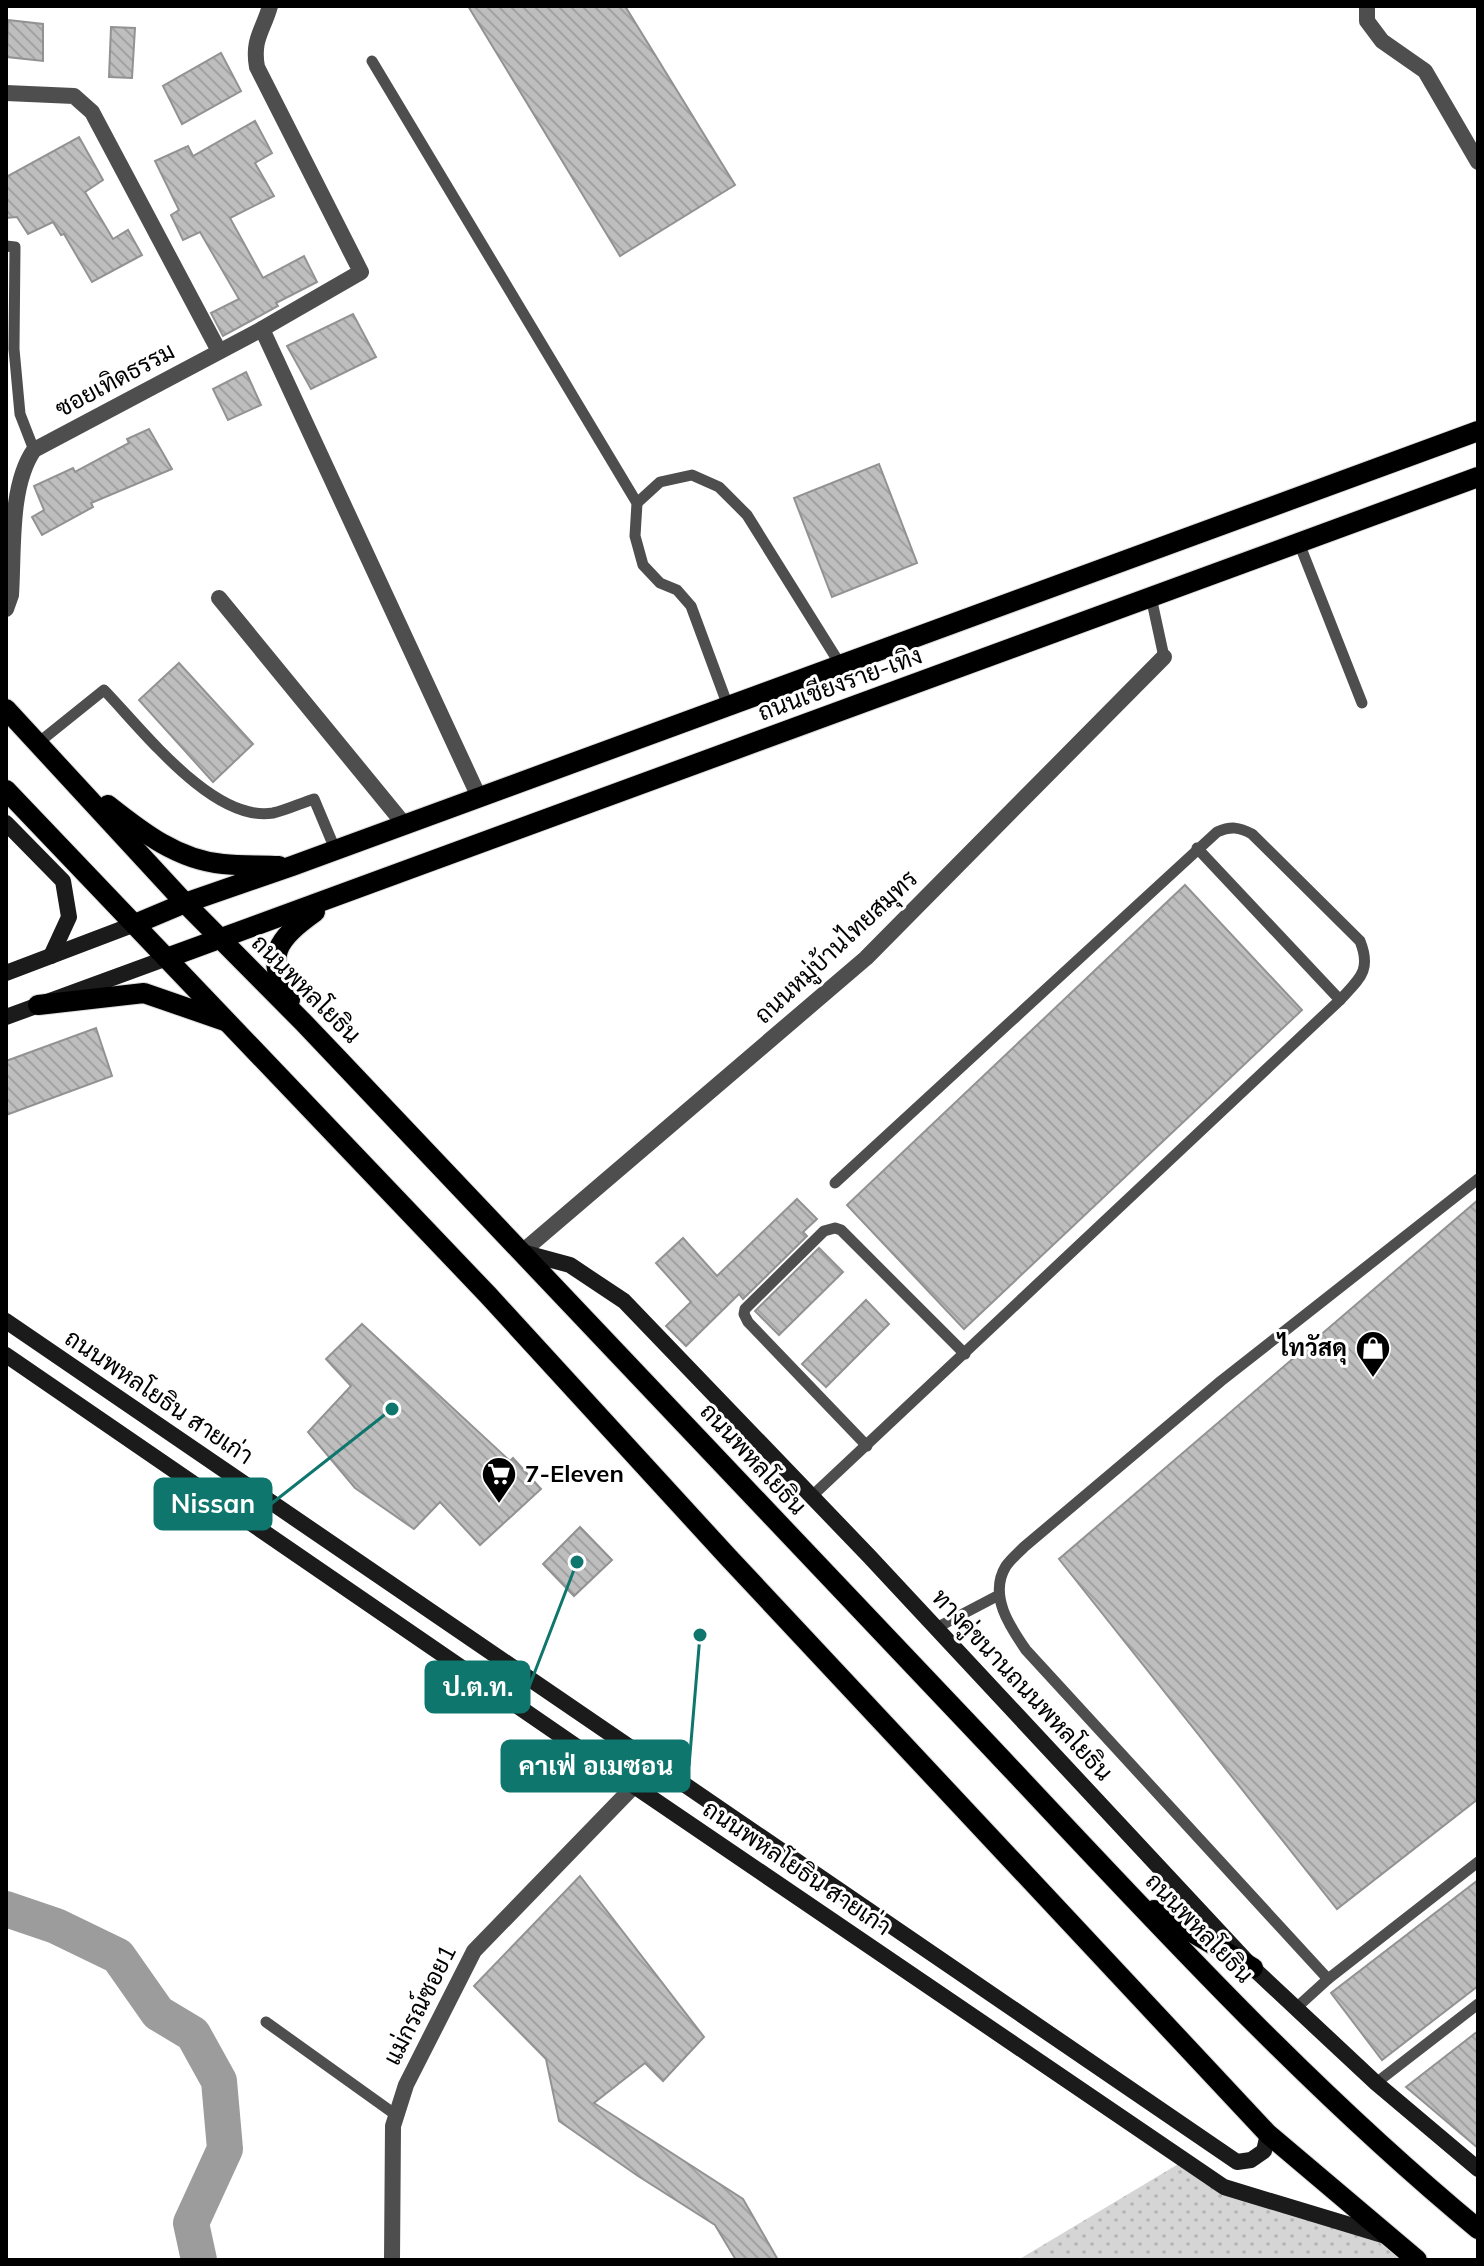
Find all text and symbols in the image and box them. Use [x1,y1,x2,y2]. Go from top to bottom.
street label: ซอยเทิดธรรม [50,335,179,423]
street label: ถนนเชียงราย-เทิง [753,639,926,727]
street label: ถนนหมู่บ้านไทยสมุทร [748,863,925,1032]
street label: ถนนพหลโยธิน [246,927,368,1049]
street label: ถนนพหลโยธิน สายเก่า [60,1322,259,1470]
shop icon: ไทวัสดุ [1354,1329,1392,1379]
place label: ไทวัสดุ [1276,1332,1347,1365]
street label: ถนนพหลโยธิน [694,1396,813,1521]
supermarket icon: 7-Eleven [480,1455,518,1505]
place label: 7-Eleven [525,1458,624,1488]
callout: Nissan [155,1479,271,1529]
text: Nissan [171,1487,255,1520]
street label: ทางคู่ขนานถนนพหลโยธิน [924,1582,1119,1789]
callout: ป.ต.ท. [426,1662,529,1712]
text: ป.ต.ท. [443,1670,513,1703]
callout: คาเฟ่ อเมซอน [502,1741,689,1791]
text: คาเฟ่ อเมซอน [519,1749,673,1782]
street label: ถนนพหลโยธิน สายเก่า [698,1793,897,1941]
street label: ถนนพหลโยธิน [1140,1866,1260,1989]
street label: แม่กรณ์ซอย1 [376,1939,462,2070]

